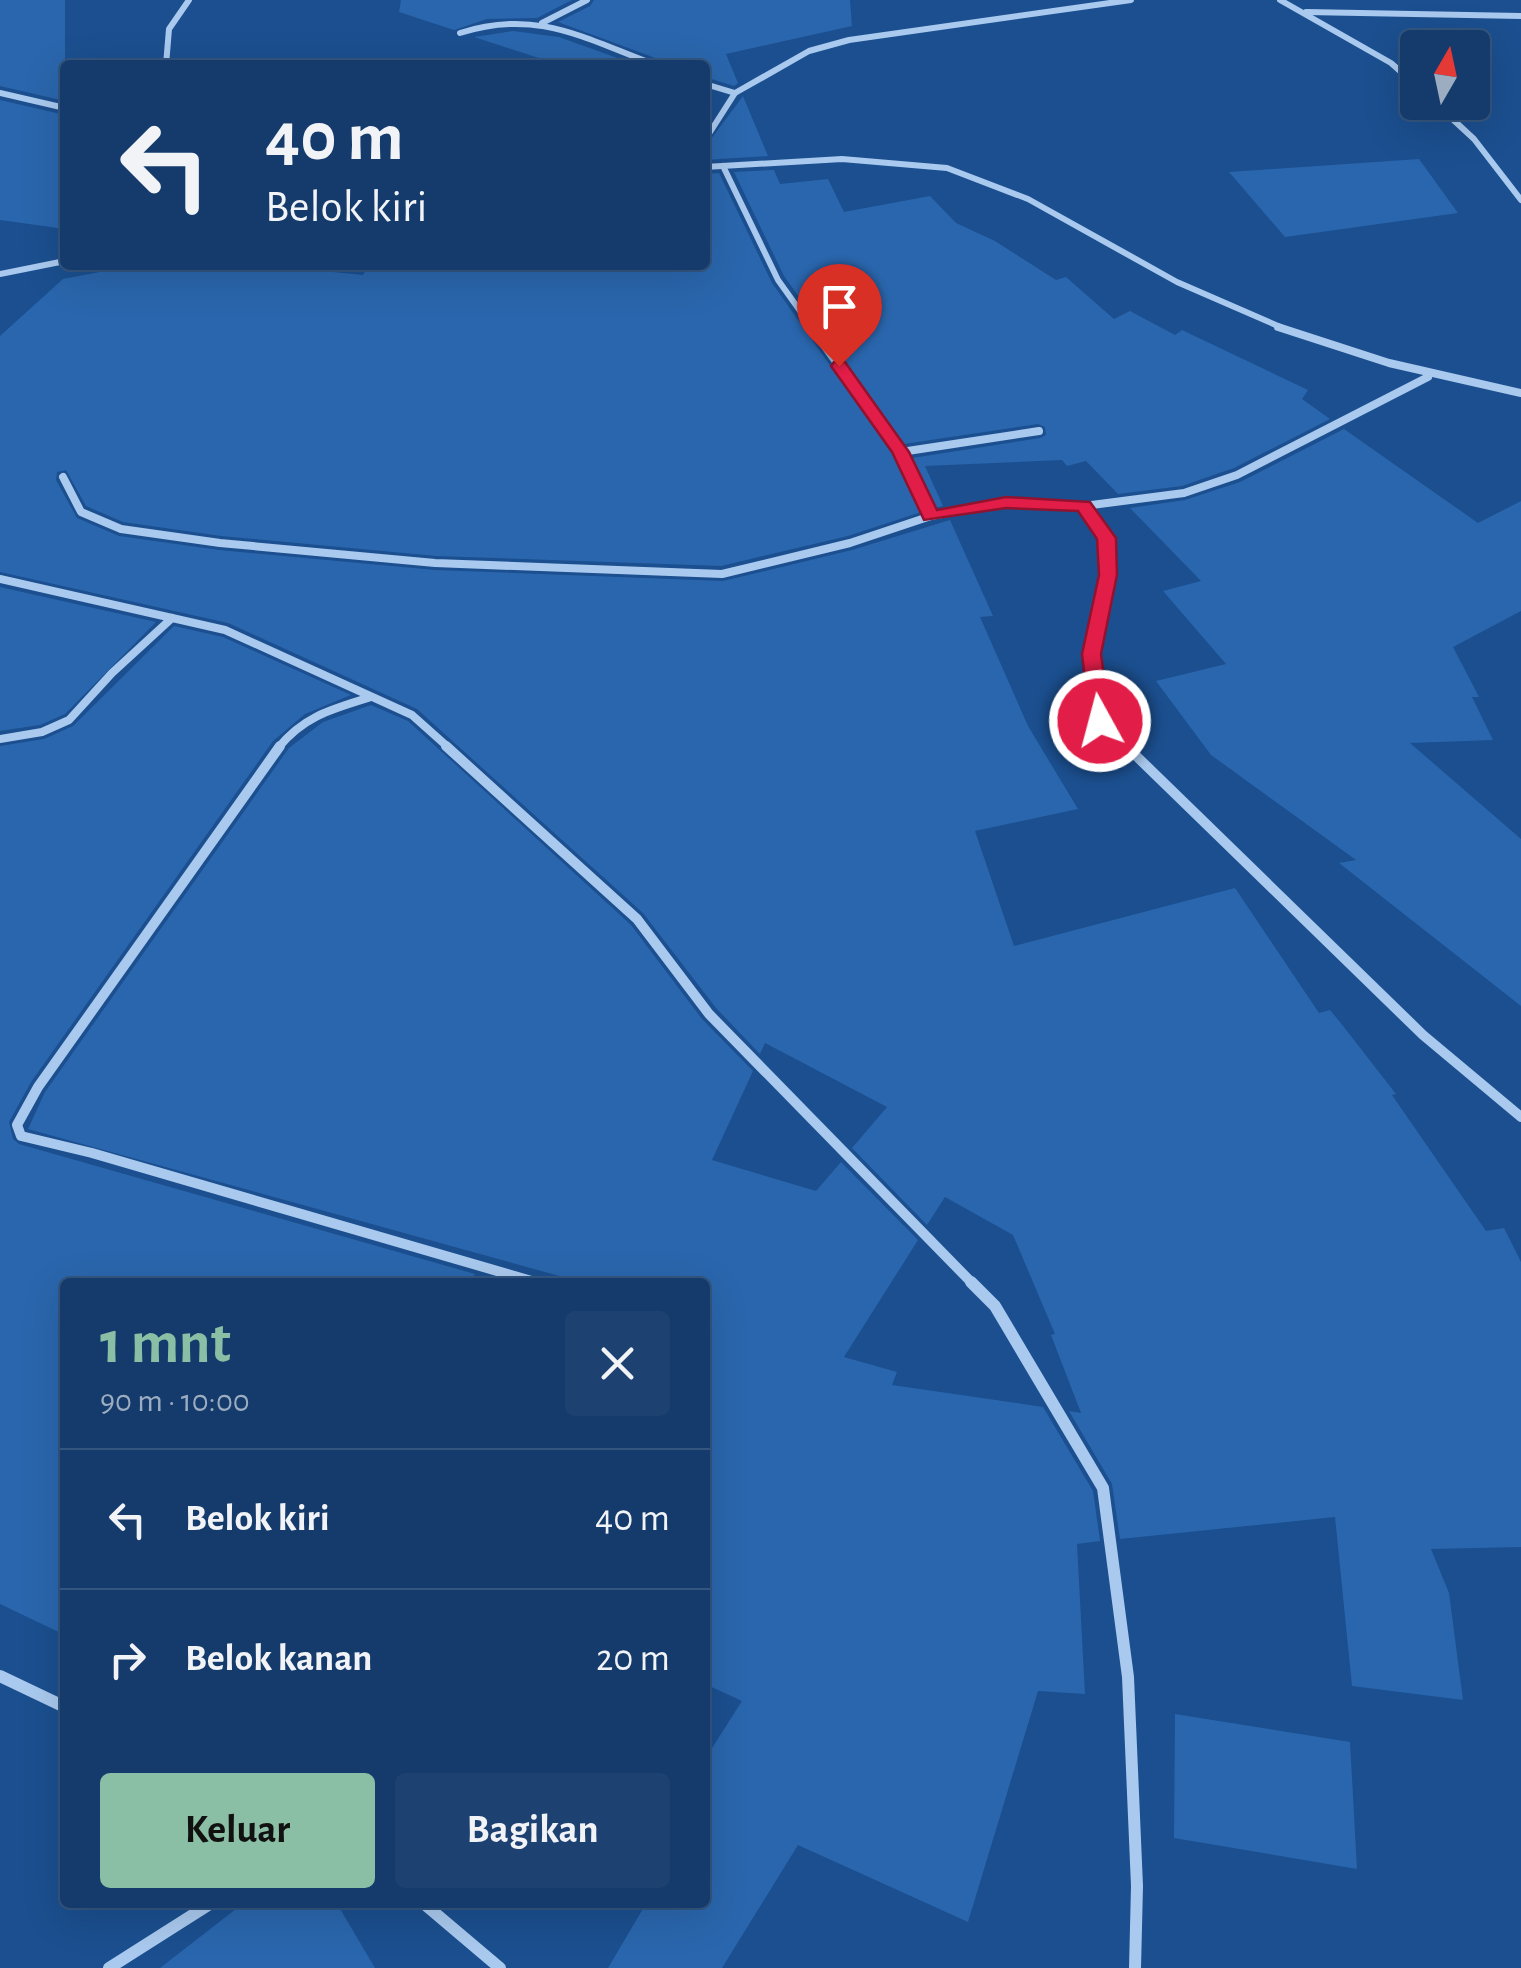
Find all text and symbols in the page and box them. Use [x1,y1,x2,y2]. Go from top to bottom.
north arrow [1400,30,1490,120]
map controls [1400,30,1490,120]
icon: left [100,100,230,230]
text: 40 m [265,103,404,173]
text: Belok kiri [265,185,427,230]
pin [797,264,882,367]
icon: arrive [812,279,867,334]
position arrow [1048,669,1152,773]
button: close [565,1311,670,1416]
text: 1 mnt [100,1314,231,1374]
text: 90 m · 10:00 [100,1385,250,1417]
icon: left [100,1492,155,1547]
text: Belok kiri [185,1500,330,1538]
text: 40 m [595,1500,670,1538]
icon: right [100,1632,155,1687]
text: Belok kanan [185,1640,372,1678]
text: 20 m [596,1640,670,1678]
button: Keluar [100,1773,375,1888]
button: Bagikan [395,1773,670,1888]

